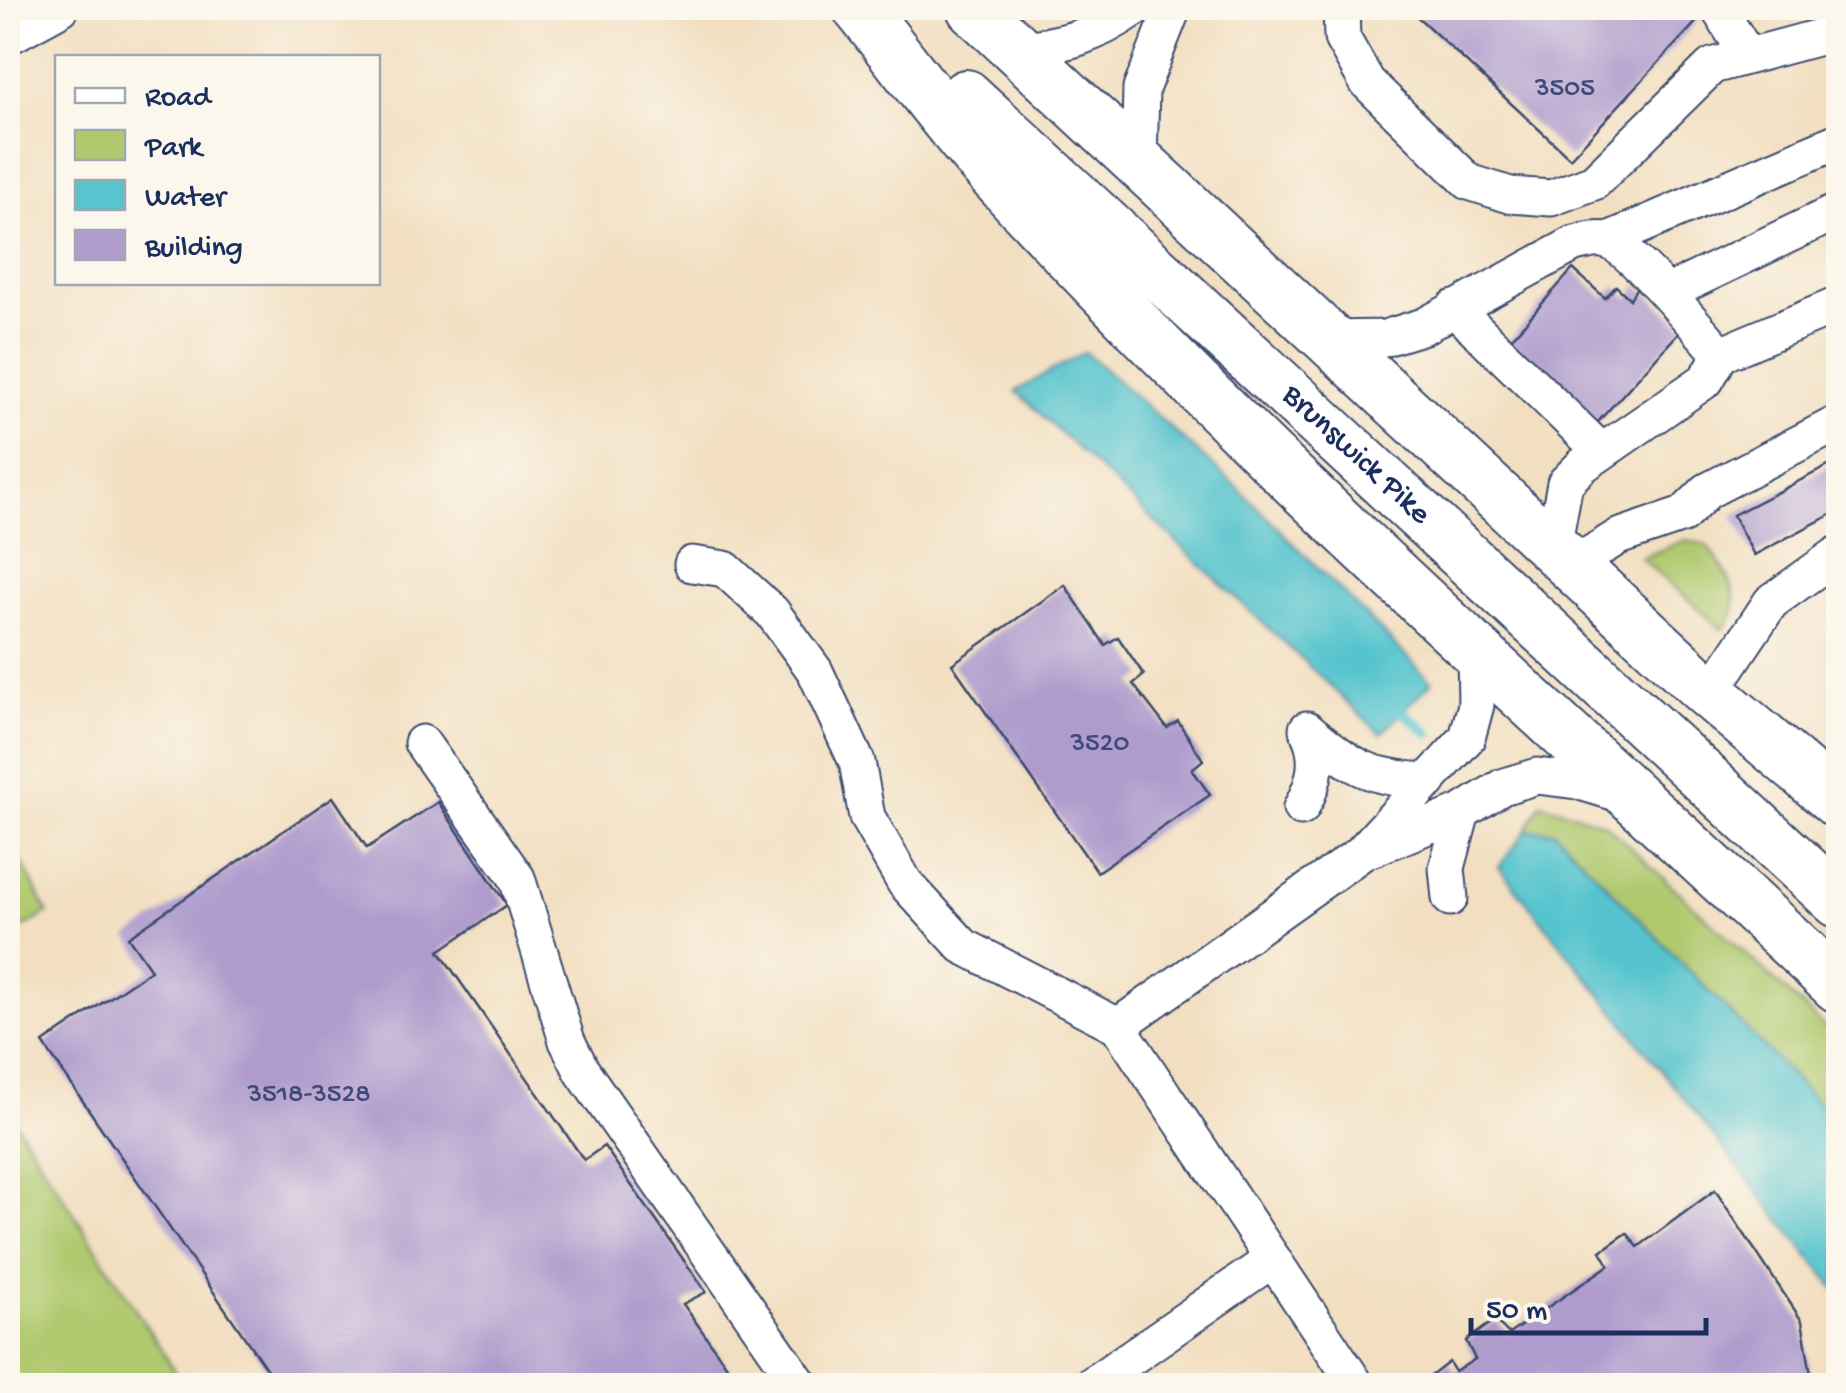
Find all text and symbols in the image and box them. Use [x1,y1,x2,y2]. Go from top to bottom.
legend [55,55,380,285]
house number: 3505 [1534,73,1595,106]
text: Road [145,82,213,117]
text: Park [144,132,205,167]
text: Water [145,182,228,217]
text: Building [144,232,243,267]
street label: Brunswick Pike [1272,377,1438,534]
house number: 3520 [1070,728,1130,761]
house number: 3518-3528 [246,1079,371,1112]
scale bar [1471,1273,1706,1335]
text: 50 m [1486,1295,1547,1330]

